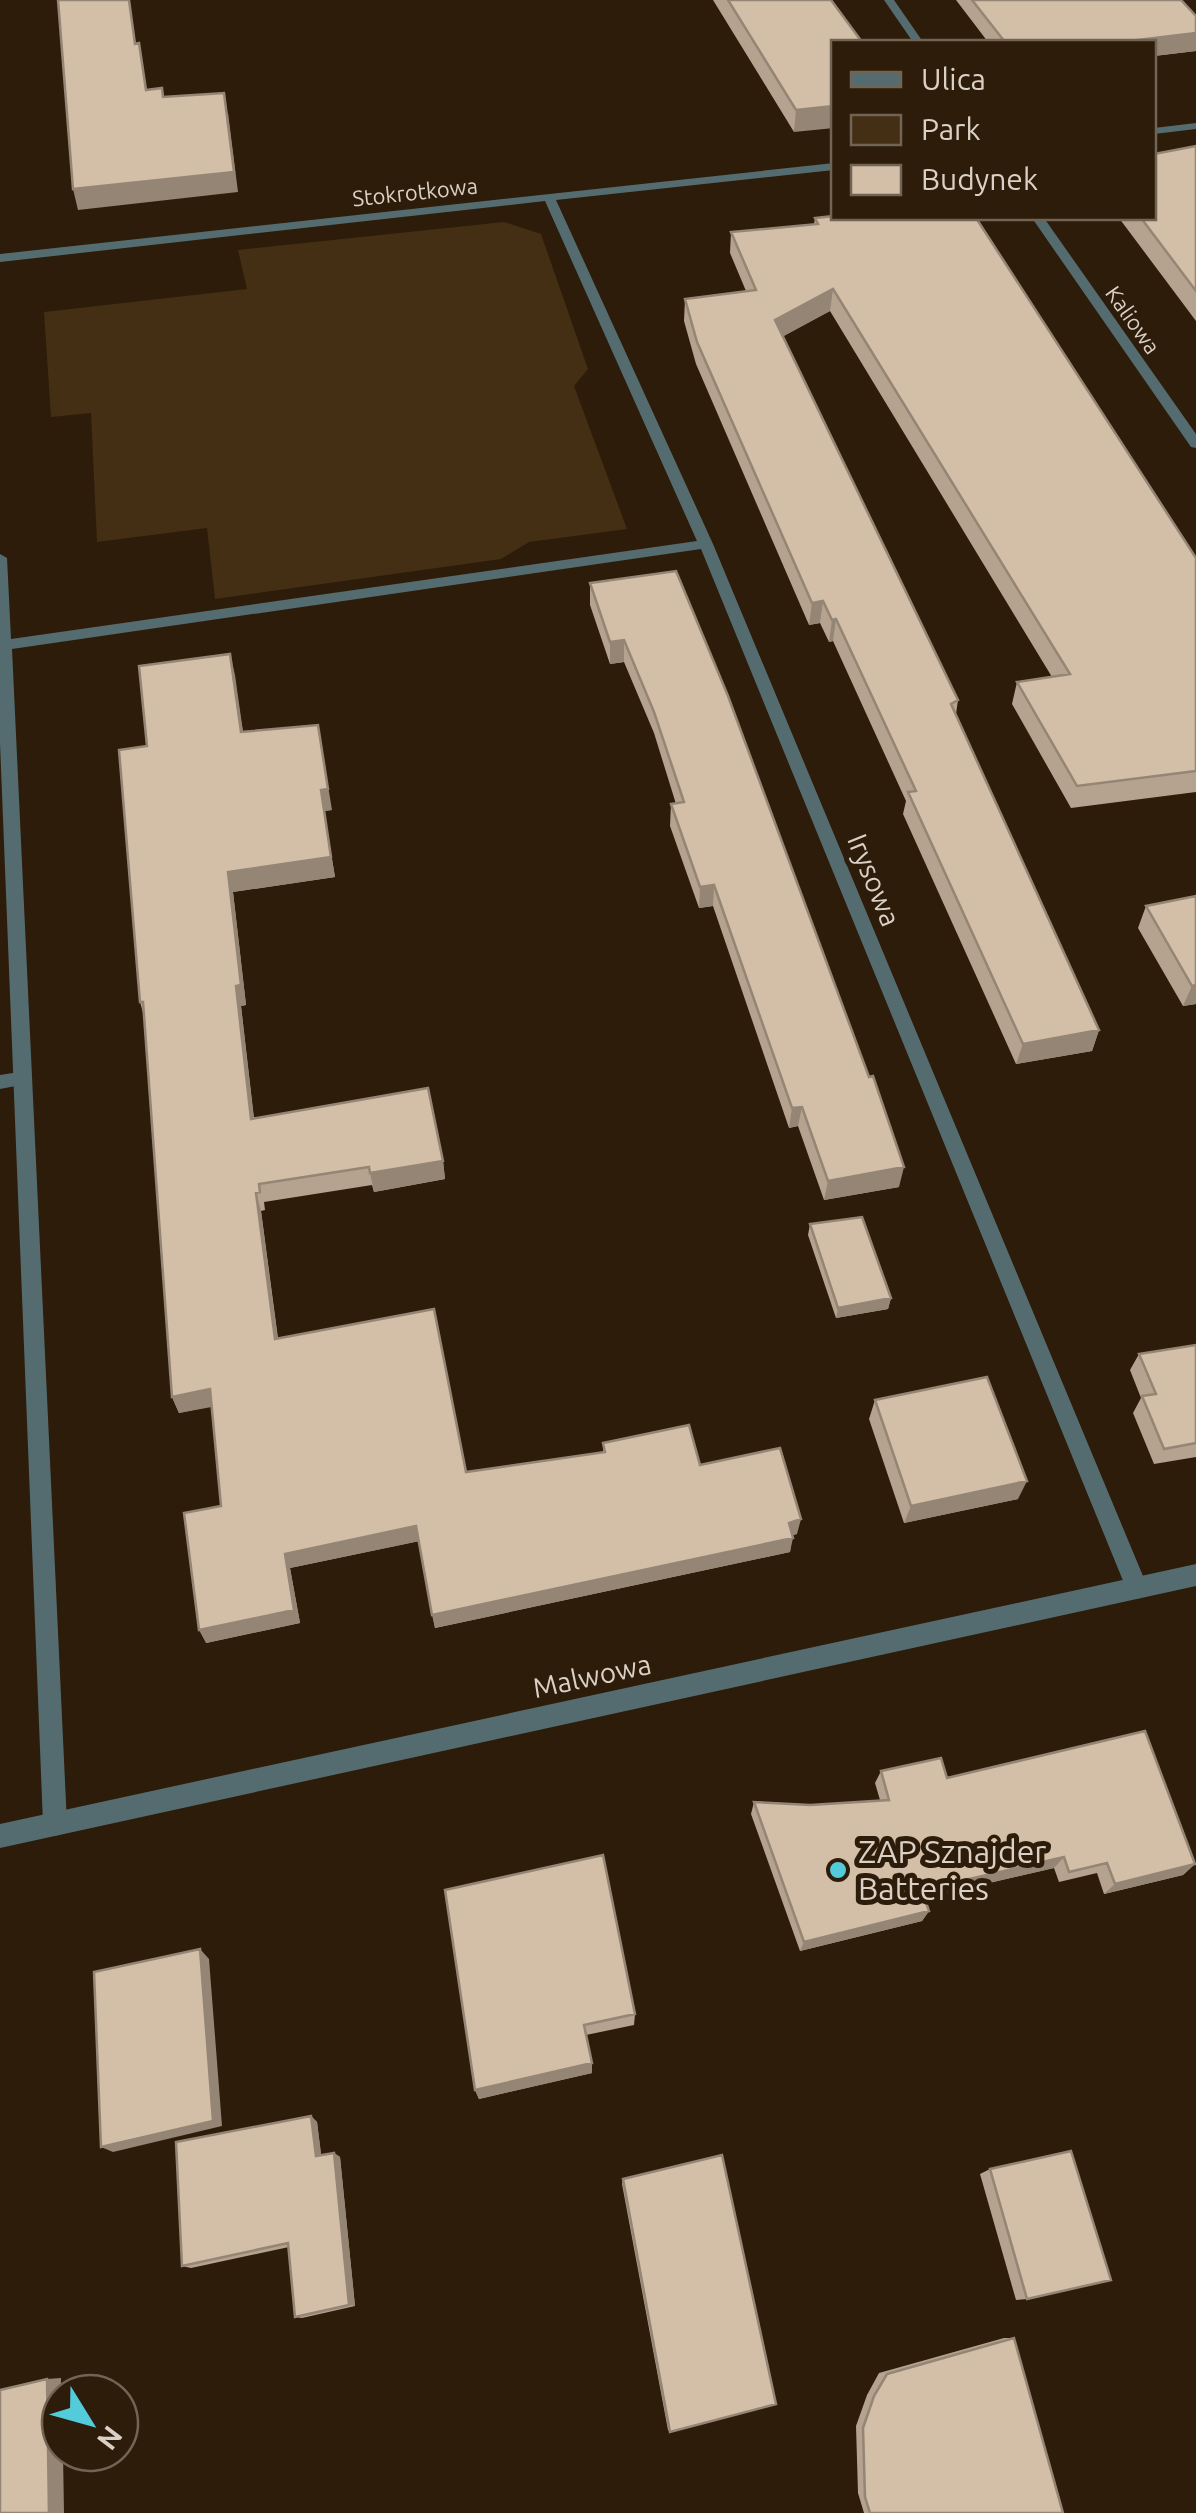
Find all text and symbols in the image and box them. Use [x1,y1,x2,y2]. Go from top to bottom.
legend [831,40,1156,220]
text: Ulica [921,62,986,96]
text: Park [921,112,981,146]
text: Budynek [921,162,1038,196]
street label: Stokrotkowa [351,172,479,211]
street label: Kaliowa [1101,281,1166,358]
street label: Irysowa [842,829,907,930]
street label: Malwowa [530,1648,654,1703]
place label: ZAP Sznajder Batteries [858,1833,1046,1906]
marker: ZAP Sznajder Batteries [827,1859,849,1881]
north arrow [40,2373,140,2473]
text: N [92,2421,129,2456]

